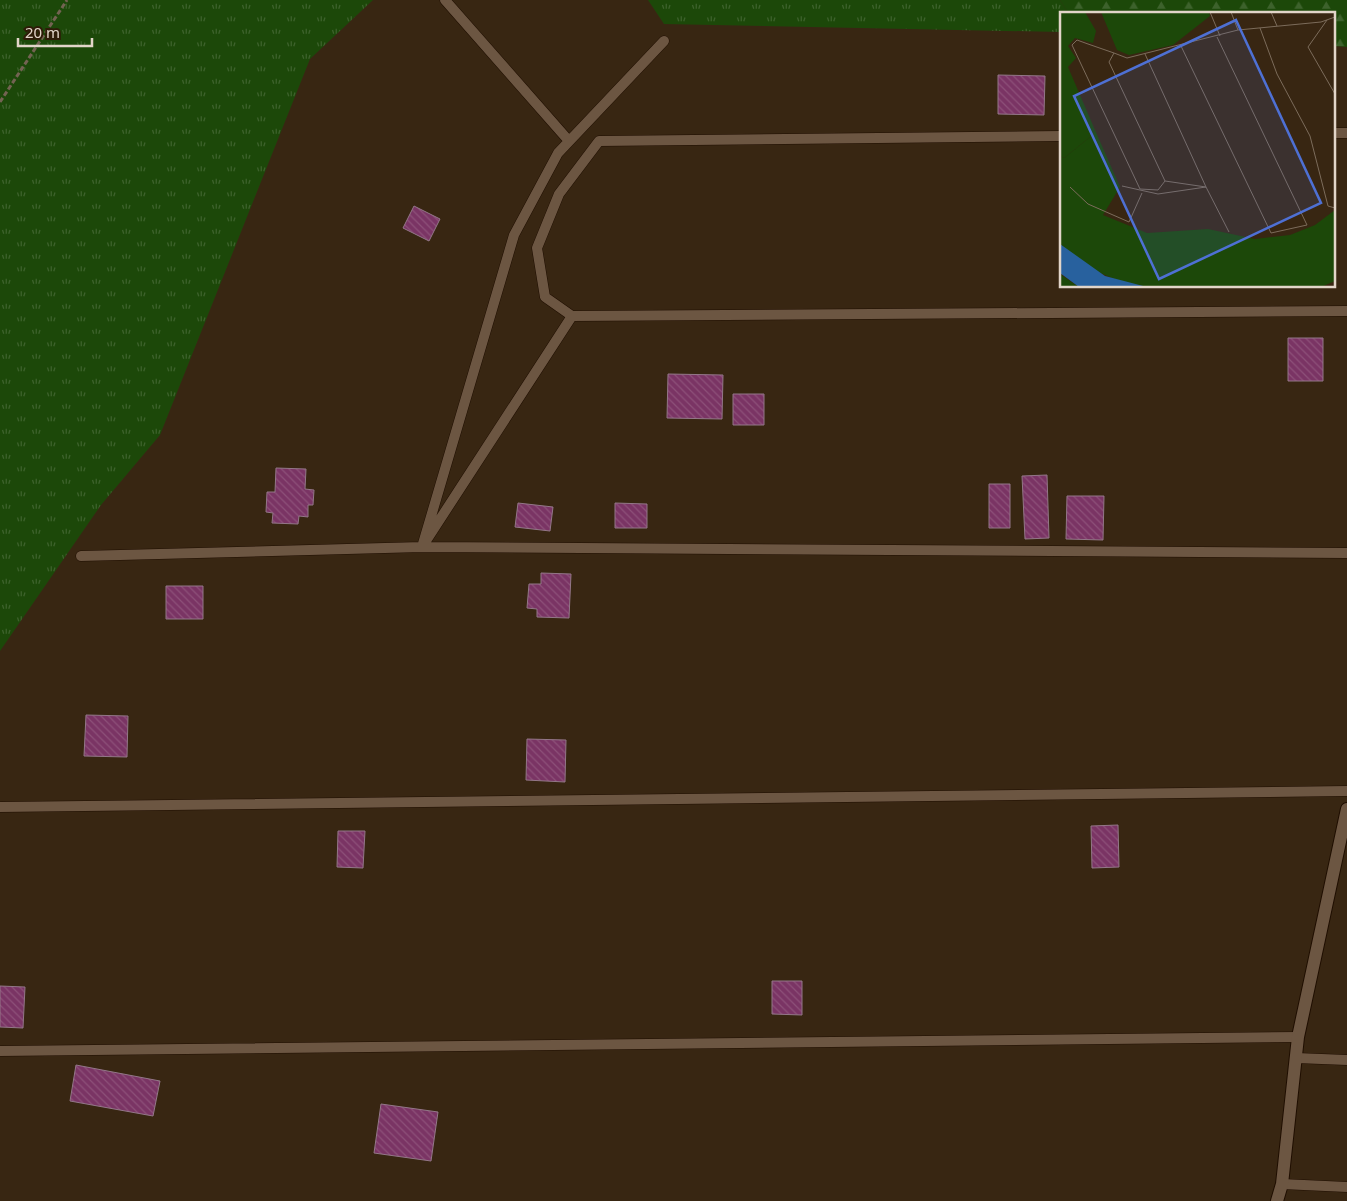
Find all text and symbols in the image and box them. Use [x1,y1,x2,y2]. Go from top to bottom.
inset map [1060,12,1334,288]
scale bar [18,15,91,47]
text: 20 m [25,22,60,42]

